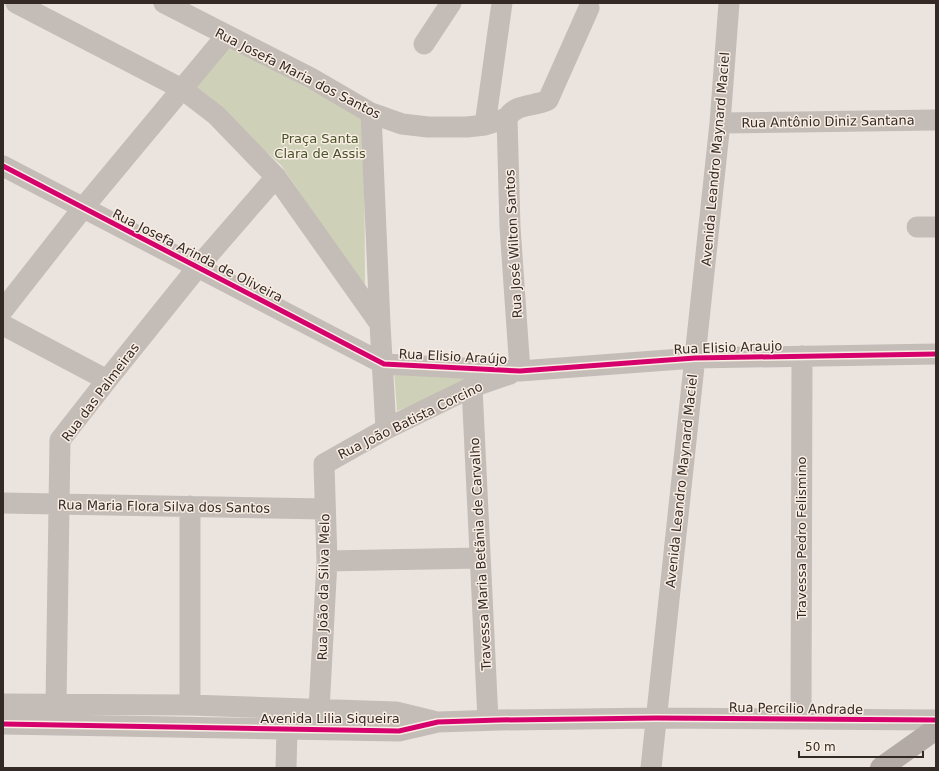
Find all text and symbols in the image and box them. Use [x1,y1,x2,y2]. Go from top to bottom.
street label: Rua Josefa Maria dos Santos [213,25,383,122]
street label: Avenida Leandro Maynard Maciel [699,51,732,267]
street label: Rua Antônio Diniz Santana [741,112,915,131]
park label: Praça Santa Clara de Assis [274,131,366,161]
street label: Rua José Wilton Santos [502,169,525,319]
street label: Rua Josefa Arinda de Oliveira [110,206,285,305]
street label: Rua Elisio Araujo [673,338,783,357]
street label: Rua das Palmeiras [59,340,142,444]
street label: Rua Elisio Araújo [398,346,508,367]
street label: Avenida Leandro Maynard Maciel [663,373,700,589]
street label: Rua João Batista Corcino [335,379,485,462]
street label: Travessa Maria Betãnia de Carvalho [467,437,494,672]
street label: Travessa Pedro Felismino [794,457,809,620]
street label: Rua Maria Flora Silva dos Santos [58,497,270,516]
street label: Rua João da Silva Melo [315,513,332,661]
street label: Rua Percilio Andrade [729,700,863,717]
street label: Avenida Lilia Siqueira [260,711,400,726]
scale bar [799,733,923,759]
text: 50 m [805,740,836,754]

